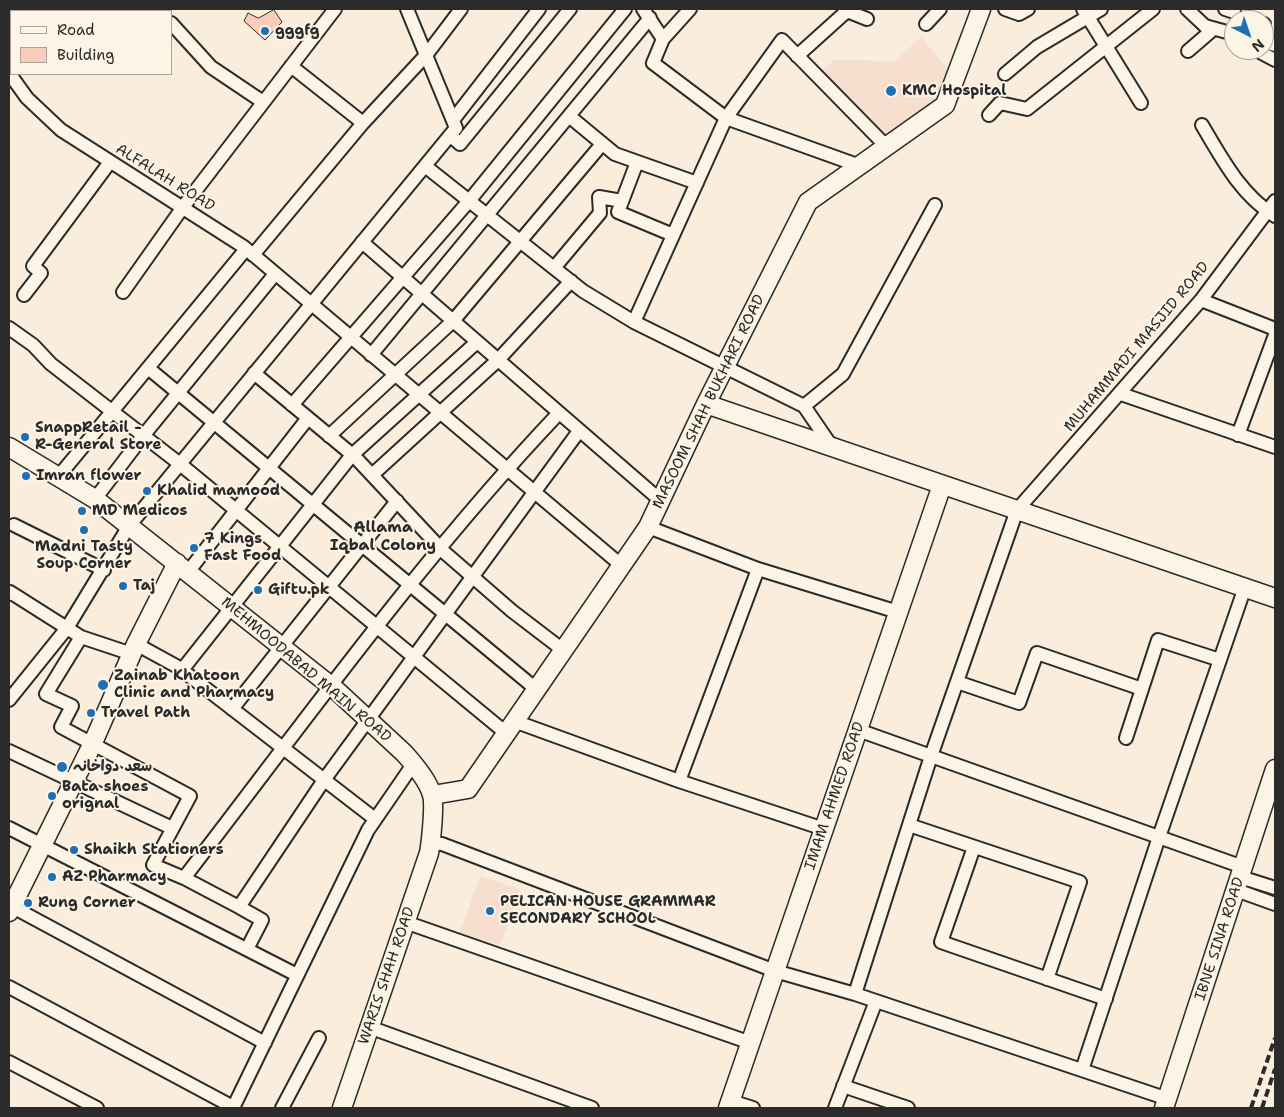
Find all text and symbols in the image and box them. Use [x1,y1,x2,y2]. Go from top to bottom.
legend [10,10,172,75]
north arrow [1224,10,1274,60]
text: Road [57,20,95,40]
place label: gggfg [275,22,320,40]
marker: gggfg [259,25,271,37]
text: N [1248,35,1268,56]
text: Building [57,45,114,65]
place label: KMC Hospital [902,82,1006,100]
marker: KMC Hospital [884,84,898,98]
street label: ALFALAH ROAD [112,140,218,216]
street label: MUHAMMADI MASJID ROAD [1061,258,1213,436]
street label: MASOOM SHAH BUKHARI ROAD [649,292,769,512]
place label: SnappRetail - R-General Store [35,419,161,454]
marker: SnappRetail - R-General Store [19,431,31,443]
place label: Imran flower [36,467,142,485]
marker: Imran flower [20,470,32,482]
place label: Khalid mamood [157,482,280,500]
marker: Khalid mamood [141,485,153,497]
place label: MD Medicos [92,502,187,520]
marker: MD Medicos [76,505,88,517]
district label: Allama Iqbal Colony [330,518,436,556]
marker: Madni Tasty Soup Corner [78,524,90,536]
place label: 7 Kings Fast Food [204,530,281,565]
place label: Madni Tasty Soup Corner [35,538,133,573]
marker: 7 Kings Fast Food [188,542,200,554]
place label: Taj [133,577,155,595]
marker: Taj [117,580,129,592]
place label: Giftu.pk [268,581,330,599]
marker: Giftu.pk [252,584,264,596]
street label: MEHMOODABAD MAIN ROAD [217,594,395,746]
place label: Zainab Khatoon Clinic and Pharmacy [114,667,274,702]
marker: Zainab Khatoon Clinic and Pharmacy [96,678,110,692]
place label: Travel Path [101,704,190,722]
marker: Travel Path [85,707,97,719]
street label: IMAM AHMED ROAD [801,720,869,872]
place label: سعد دواخانہ [73,758,152,776]
marker: سعد دواخانہ [55,760,69,774]
place label: Bata shoes orignal [62,778,148,813]
marker: Bata shoes orignal [46,790,58,802]
place label: Shaikh Stationers [84,841,224,859]
marker: Shaikh Stationers [68,844,80,856]
place label: AZ Pharmacy [62,868,166,886]
marker: AZ Pharmacy [46,871,58,883]
street label: IBNE SINA ROAD [1192,875,1248,1003]
place label: PELICAN HOUSE GRAMMAR SECONDARY SCHOOL [500,893,716,928]
place label: Rung Corner [38,894,136,912]
marker: Rung Corner [22,897,34,909]
street label: WARIS SHAH ROAD [355,905,419,1047]
marker: PELICAN HOUSE GRAMMAR SECONDARY SCHOOL [484,905,496,917]

